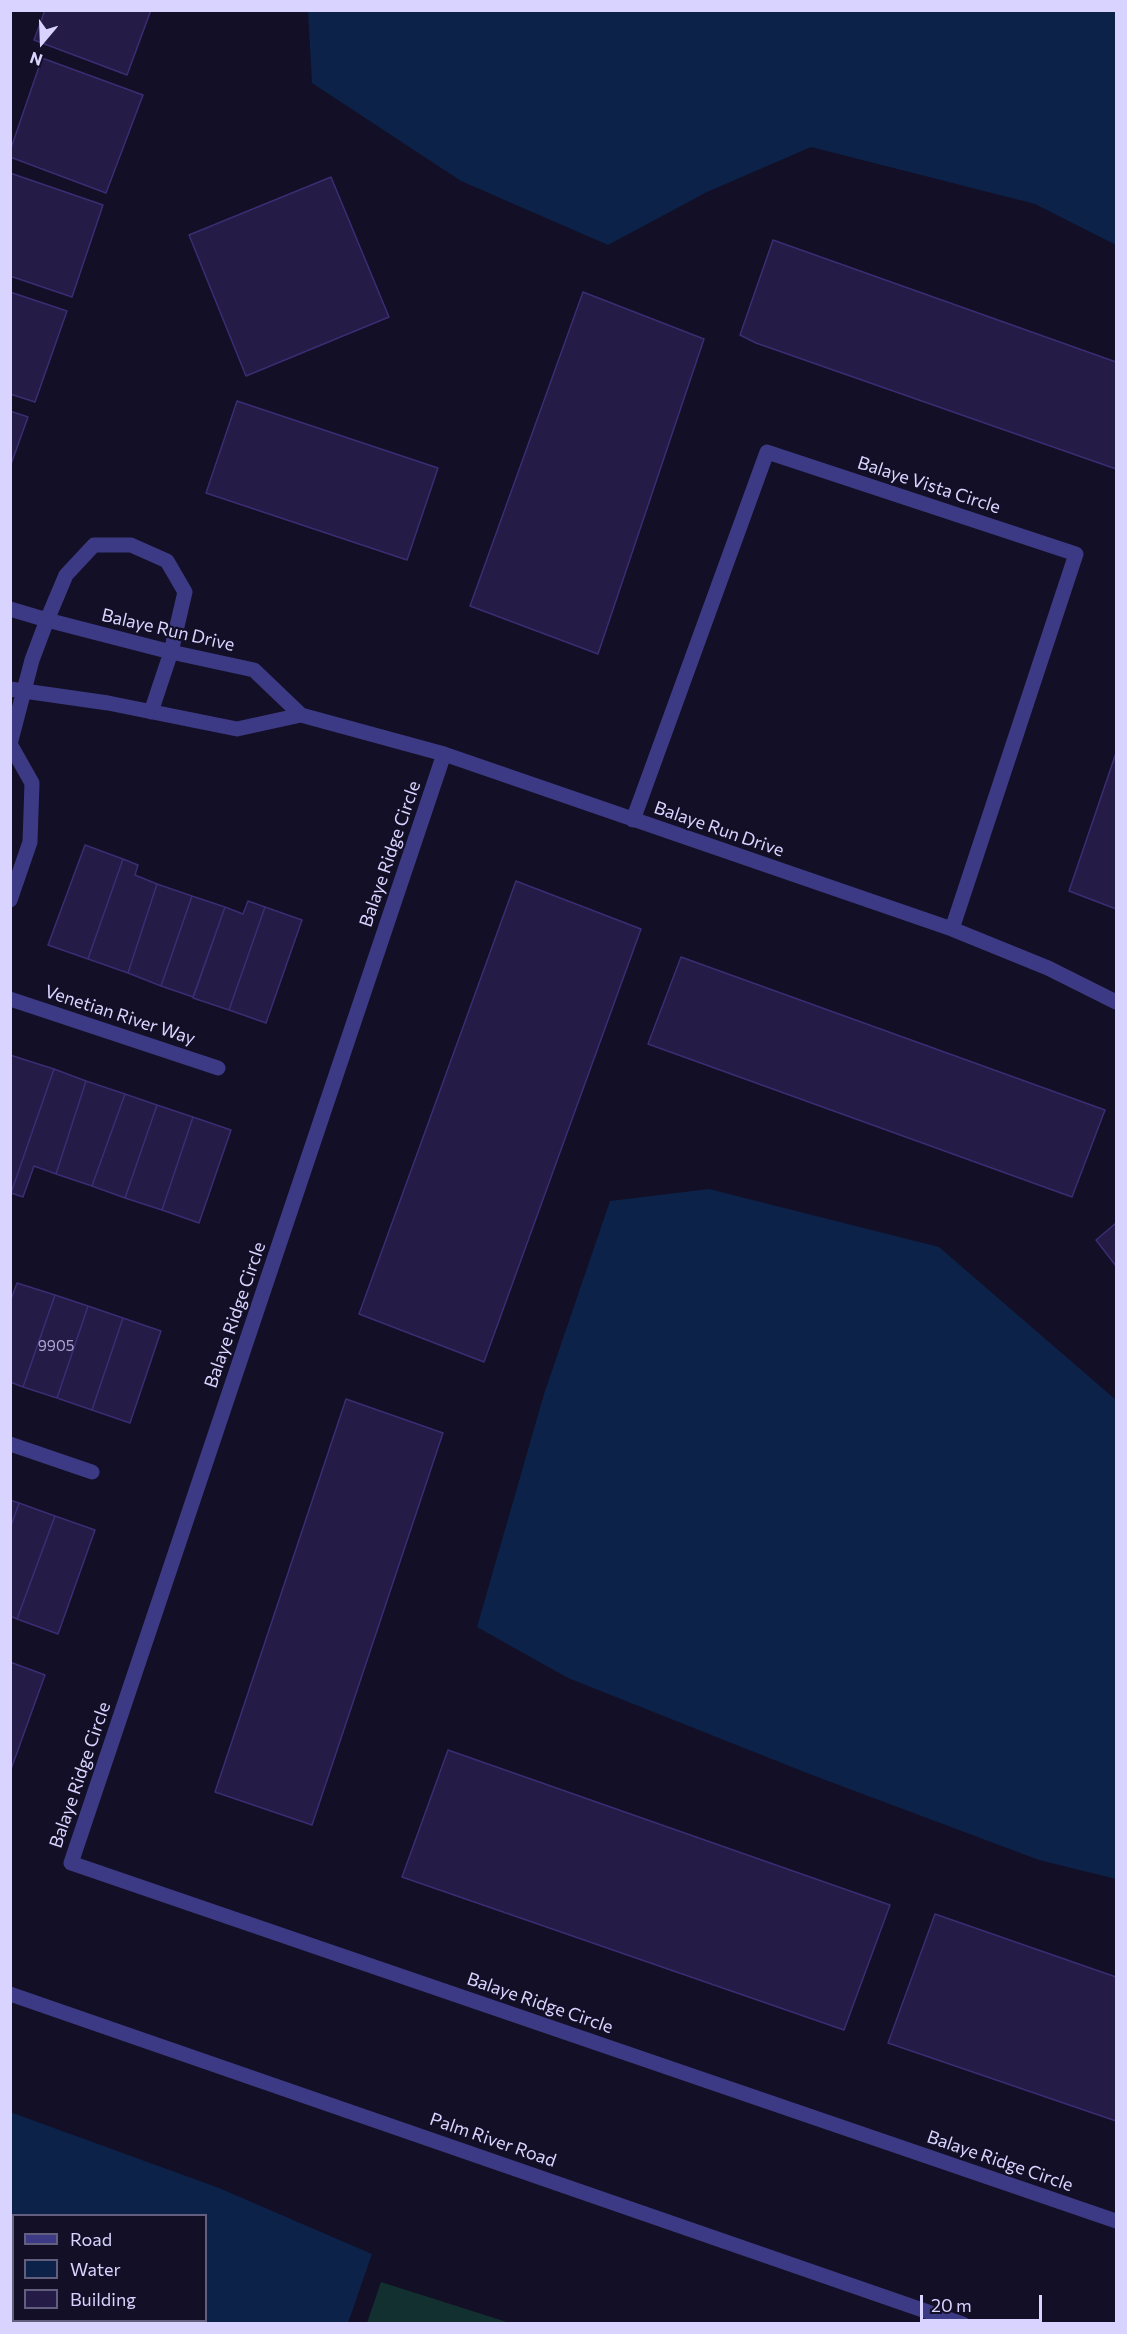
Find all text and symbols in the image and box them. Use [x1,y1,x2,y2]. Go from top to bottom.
north arrow [12,12,72,72]
text: N [27,49,45,70]
street label: Balaye Vista Circle [855,452,1003,518]
street label: Balaye Run Drive [99,604,237,656]
street label: Balaye Ridge Circle [355,778,425,930]
street label: Balaye Run Drive [651,797,787,861]
street label: Venetian River Way [42,980,198,1050]
street label: Balaye Ridge Circle [200,1239,270,1391]
house number: 9905 [38,1337,74,1355]
street label: Balaye Ridge Circle [45,1699,115,1851]
street label: Balaye Ridge Circle [464,1968,616,2038]
street label: Palm River Road [427,2108,559,2172]
street label: Balaye Ridge Circle [924,2126,1076,2196]
legend [12,2214,207,2322]
text: Road [70,2228,112,2250]
text: Water [70,2258,121,2280]
scale bar [923,2283,1044,2321]
text: Building [70,2288,136,2310]
text: 20 m [931,2294,972,2316]

